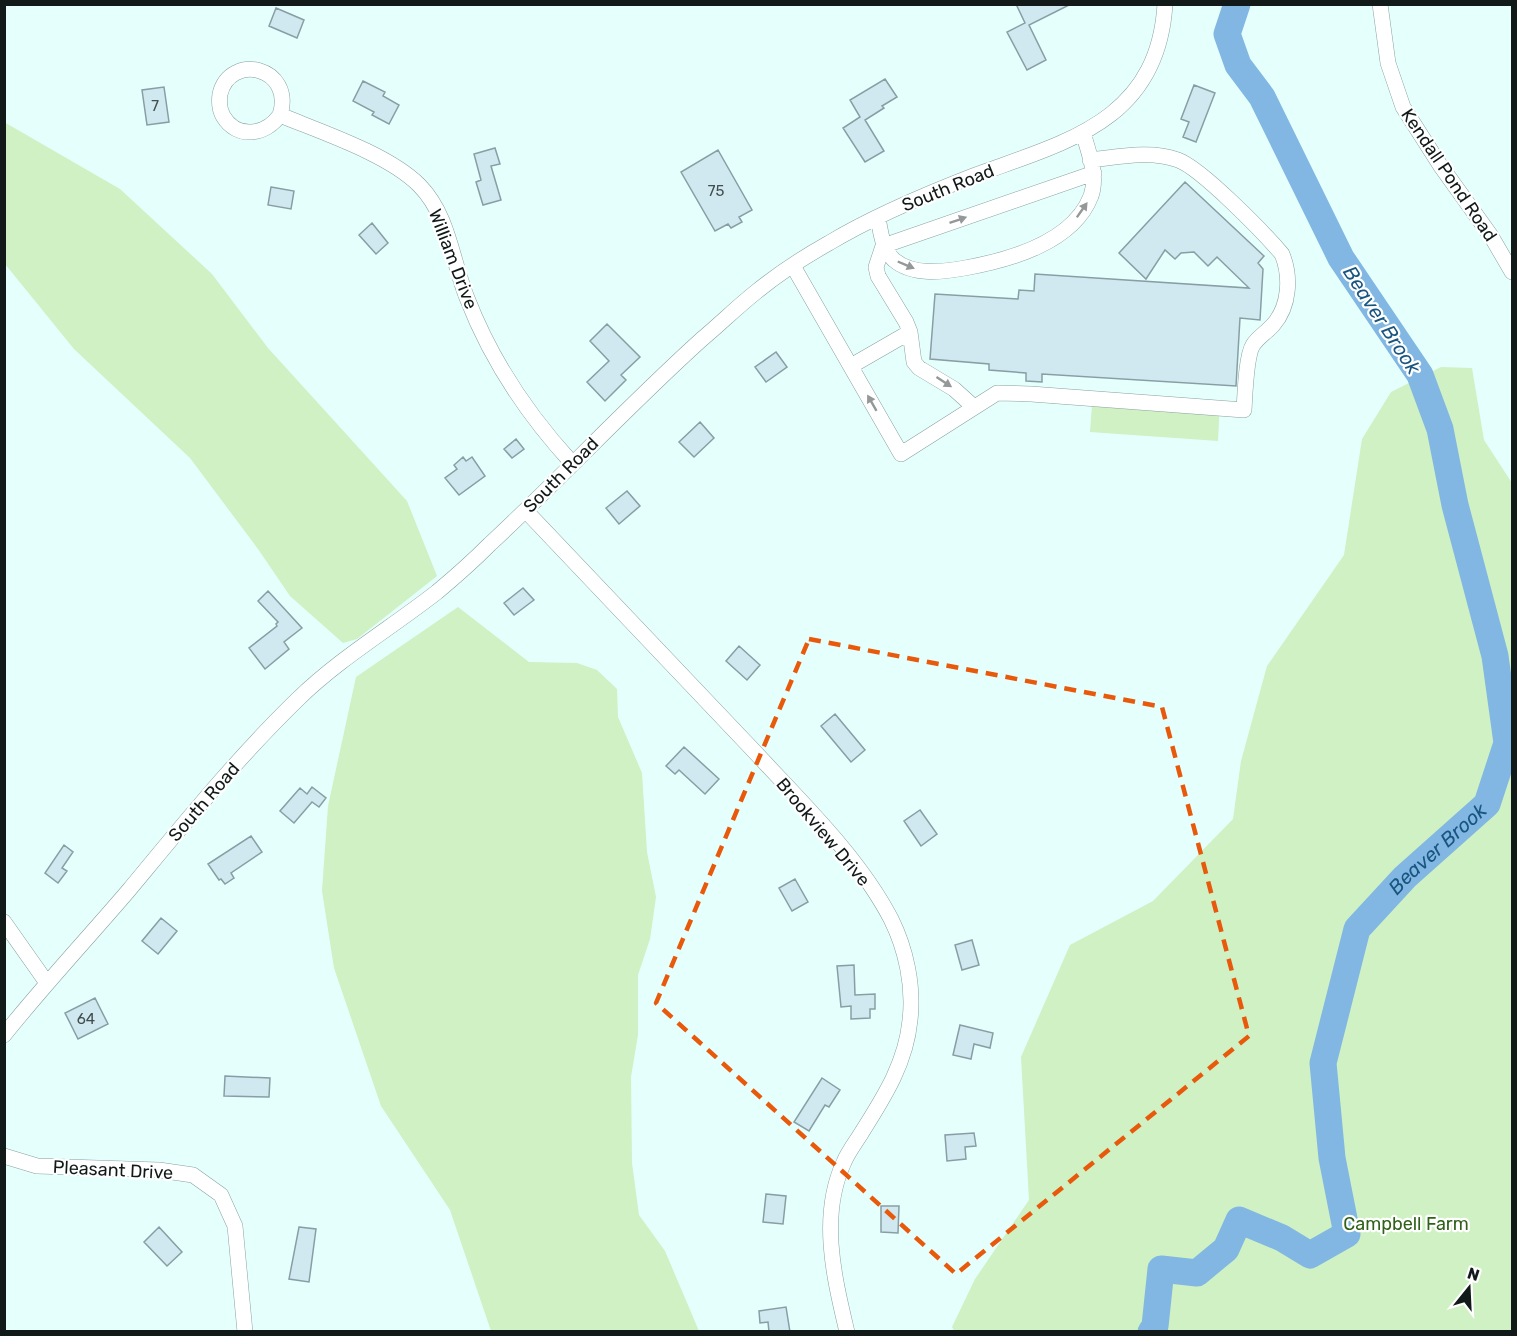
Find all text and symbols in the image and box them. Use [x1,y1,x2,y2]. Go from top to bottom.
house number: 7 [151,97,159,115]
street label: Kendall Pond Road [1396,104,1502,246]
street label: South Road [899,160,997,216]
house number: 75 [708,182,724,200]
one-way arrow [1076,203,1088,219]
street label: William Drive [424,206,482,312]
one-way arrow [950,214,968,224]
one-way arrow [897,260,915,270]
water label: Beaver Brook [1338,261,1426,379]
one-way arrow [936,377,953,388]
one-way arrow [867,394,877,411]
street label: South Road [519,433,603,517]
street label: South Road [164,758,244,846]
street label: Brookview Drive [771,773,875,891]
water label: Beaver Brook [1383,798,1492,899]
house number: 64 [77,1010,95,1028]
street label: Pleasant Drive [52,1156,174,1184]
park label: Campbell Farm [1343,1213,1469,1235]
north arrow [1439,1258,1499,1318]
text: N [1465,1263,1482,1285]

